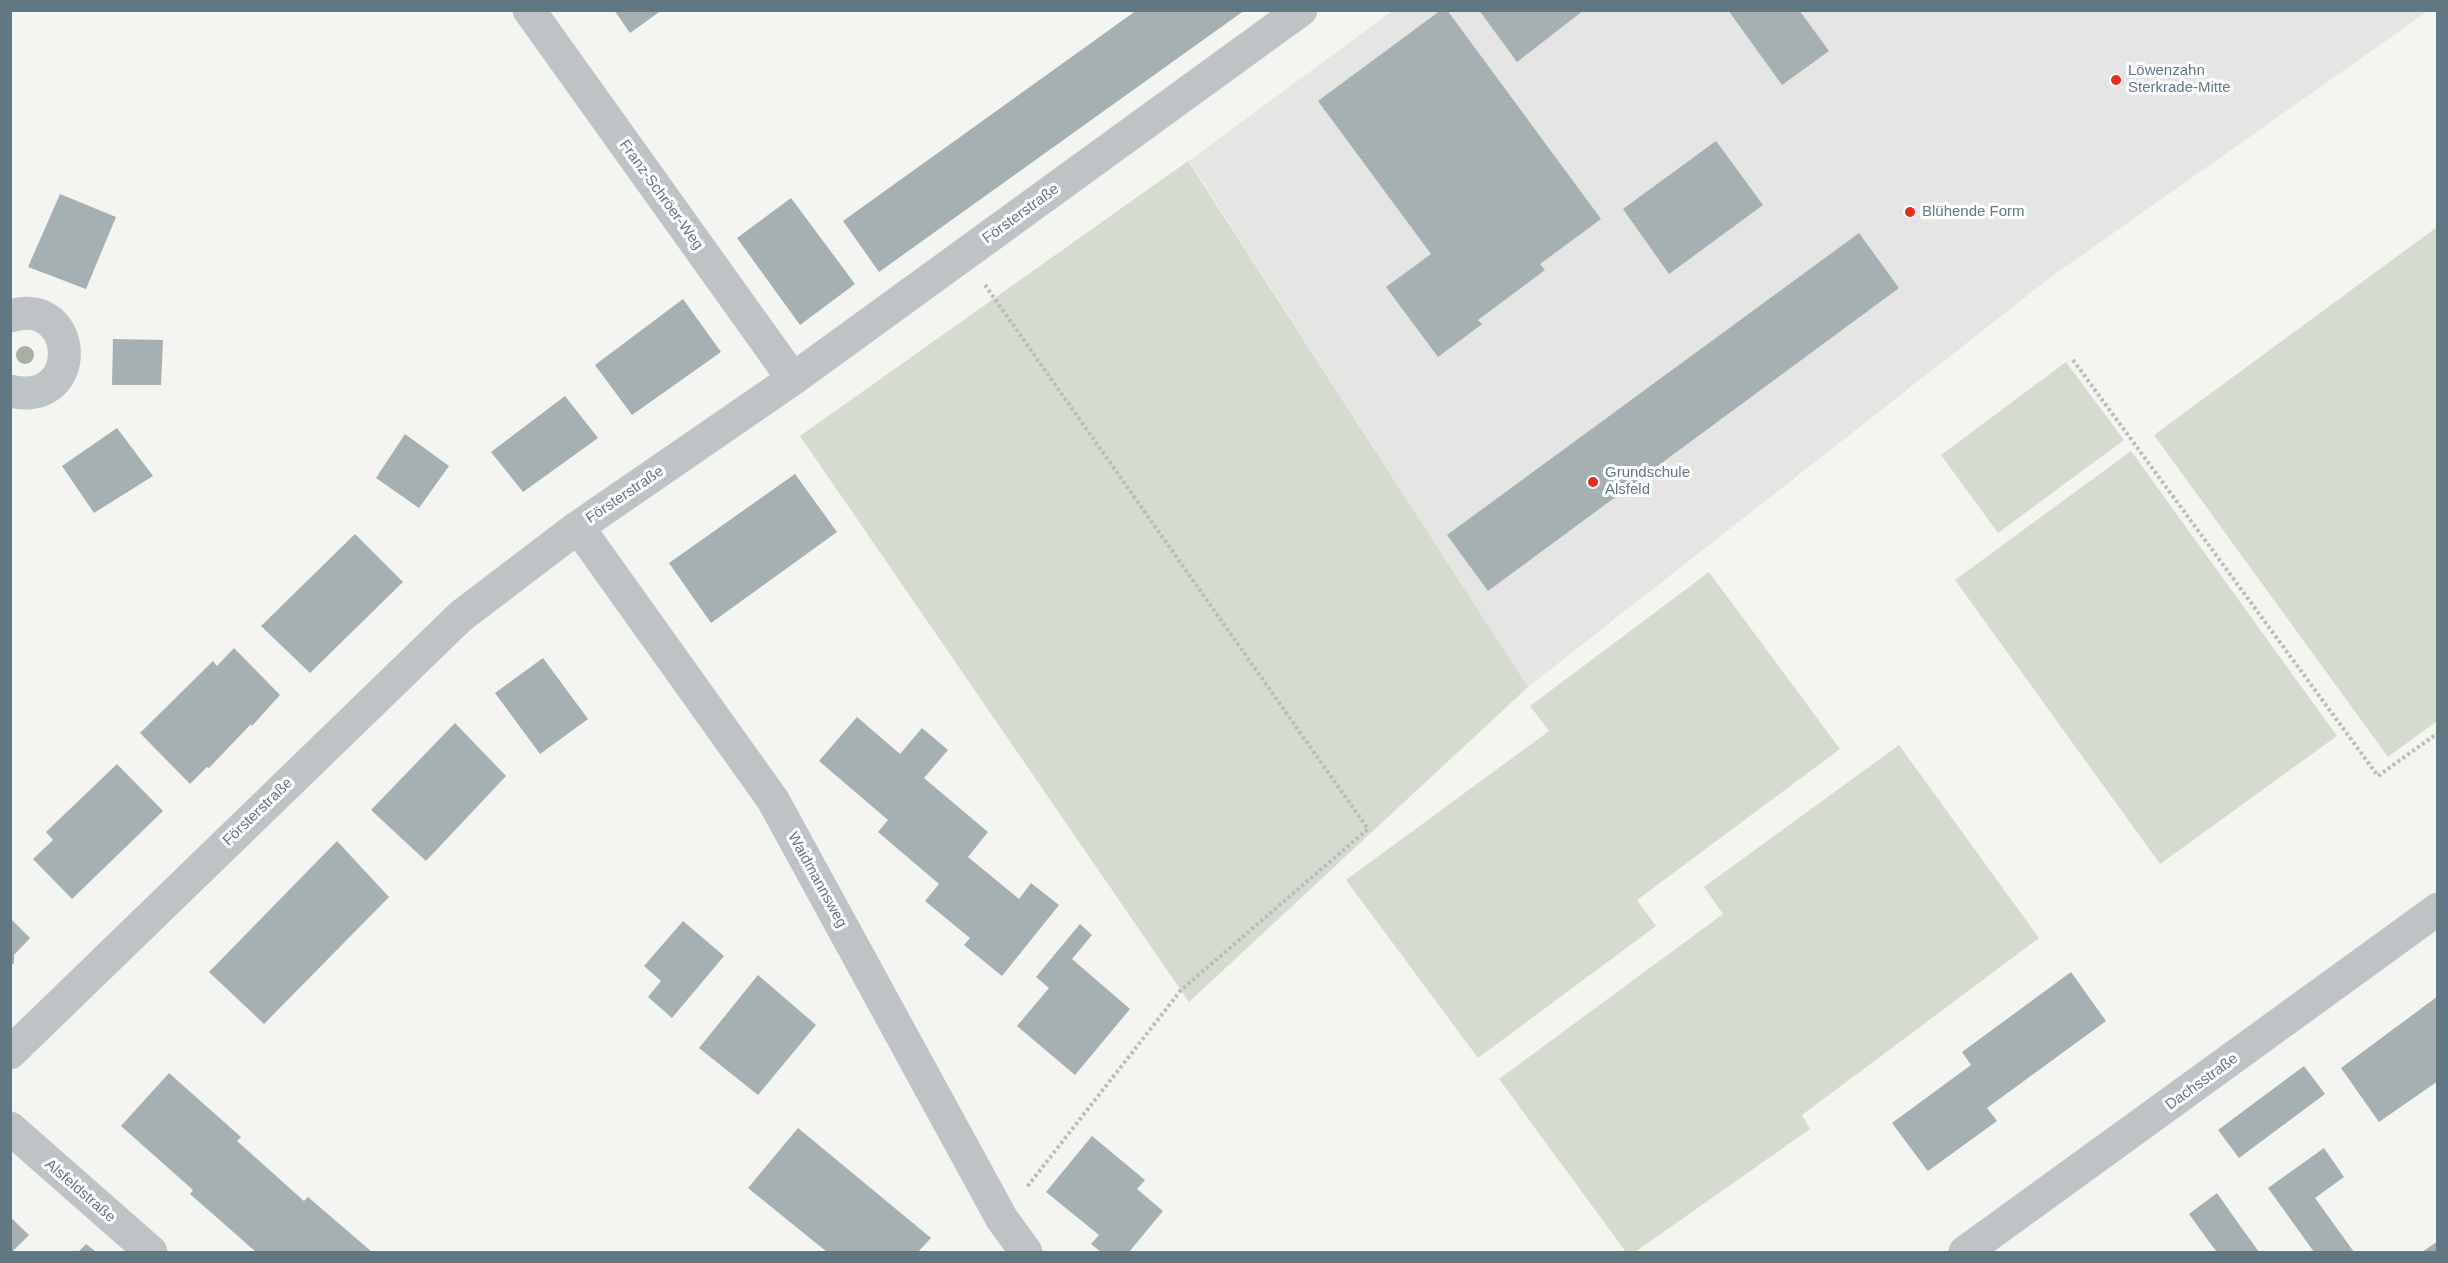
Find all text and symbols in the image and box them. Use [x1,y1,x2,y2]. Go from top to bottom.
place label: Löwenzahn Sterkrade-Mitte [2128,62,2231,97]
marker: Löwenzahn Sterkrade-Mitte [2109,73,2123,87]
street label: Franz-Schröer-Weg [615,137,707,253]
street label: Försterstraße [979,180,1063,248]
place label: Blühende Form [1922,203,2025,221]
marker: Blühende Form [1903,205,1917,219]
street label: Försterstraße [583,462,667,528]
place label: Grundschule Alsfeld [1605,464,1690,499]
marker: Grundschule Alsfeld [1586,475,1600,489]
street label: Försterstraße [219,774,297,850]
street label: Waidmannsweg [783,829,851,931]
street label: Dachsstraße [2162,1050,2242,1114]
street label: Alsfeldstraße [41,1155,119,1227]

